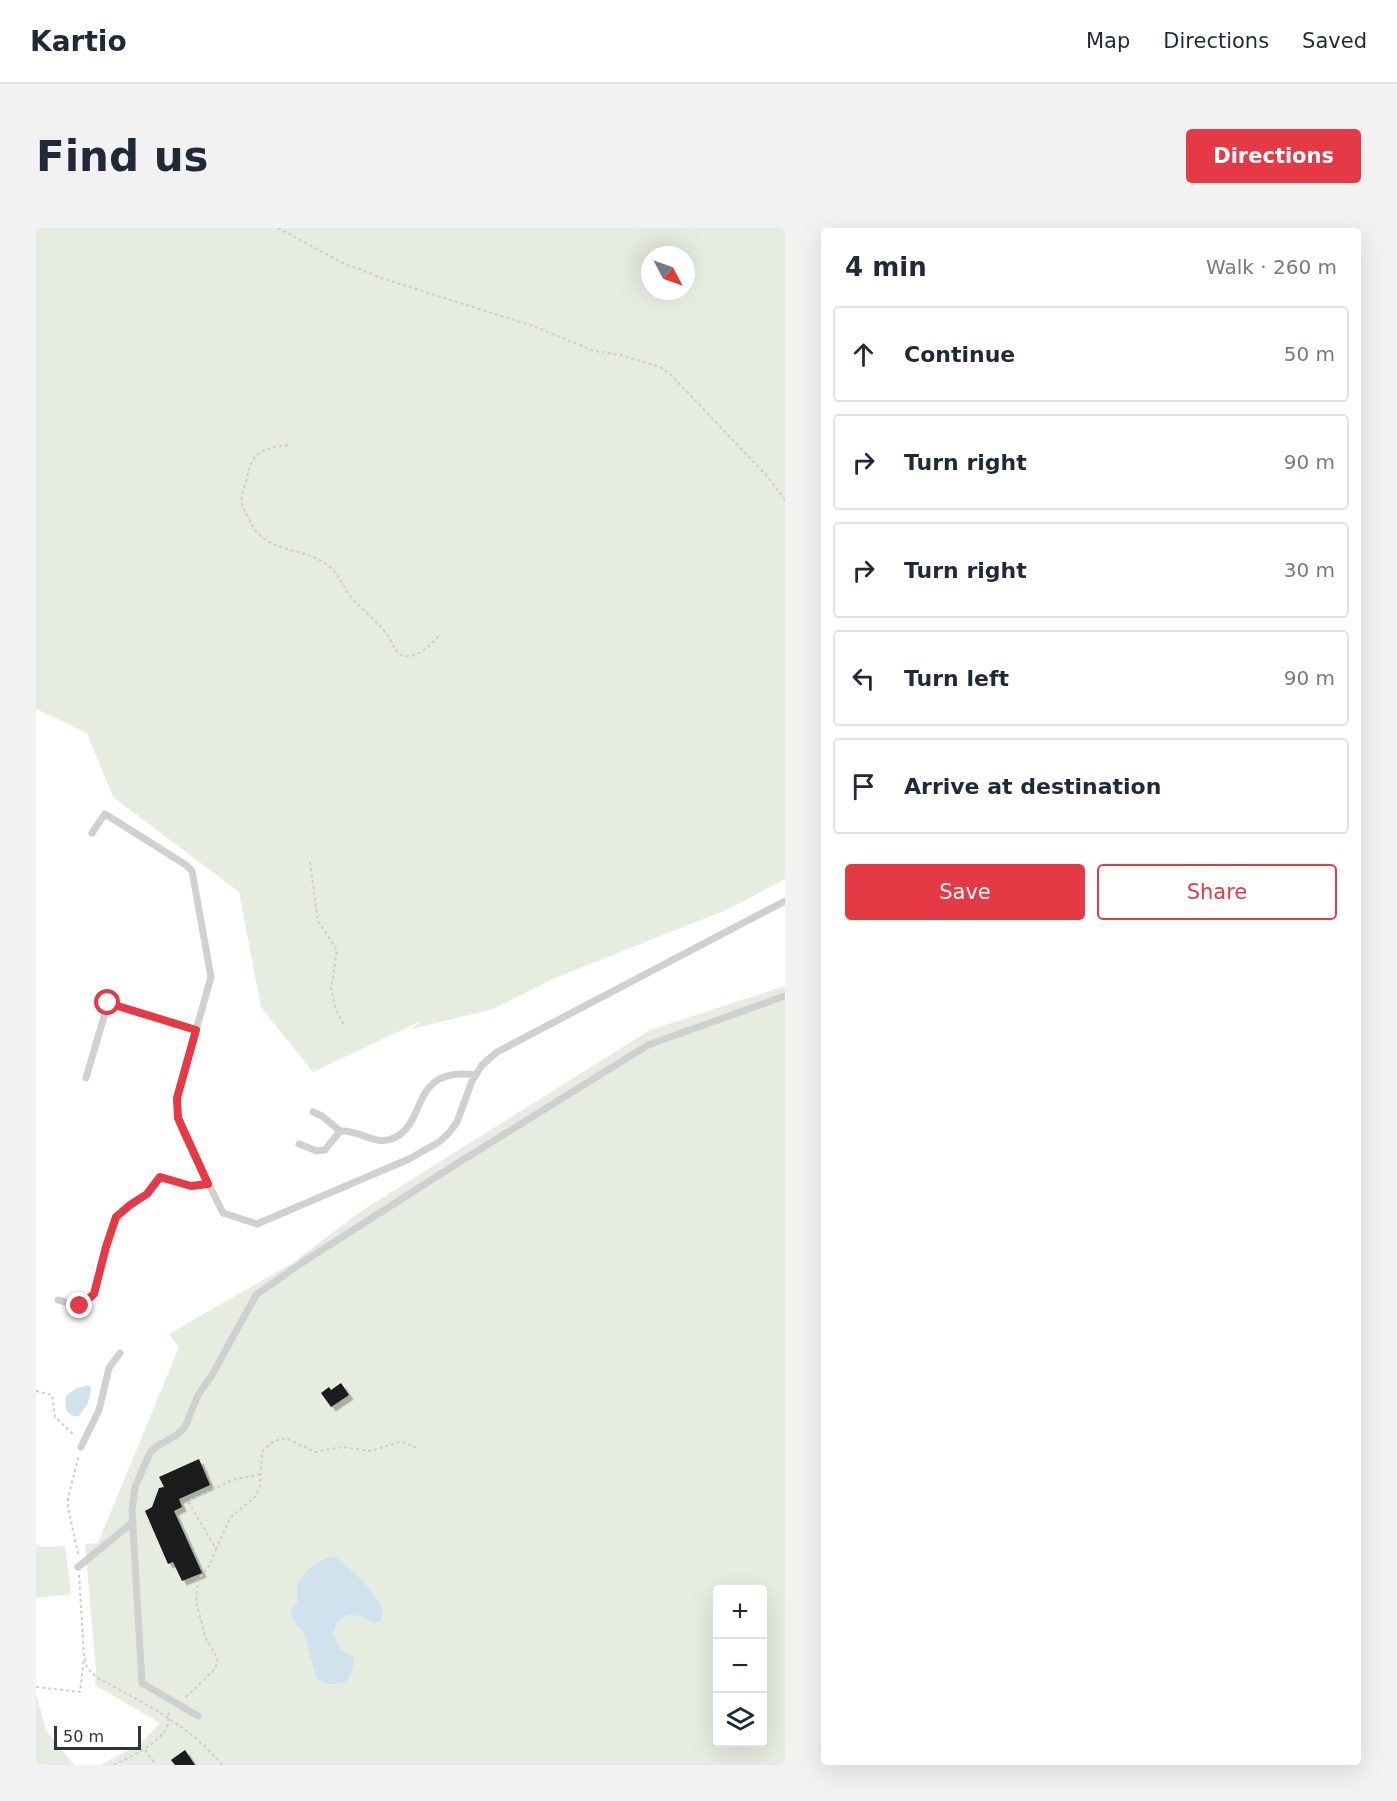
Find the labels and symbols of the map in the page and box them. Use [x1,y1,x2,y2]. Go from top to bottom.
north arrow [641,246,695,300]
route start [94,989,120,1015]
route end [66,1292,92,1318]
scale bar [54,1723,141,1750]

